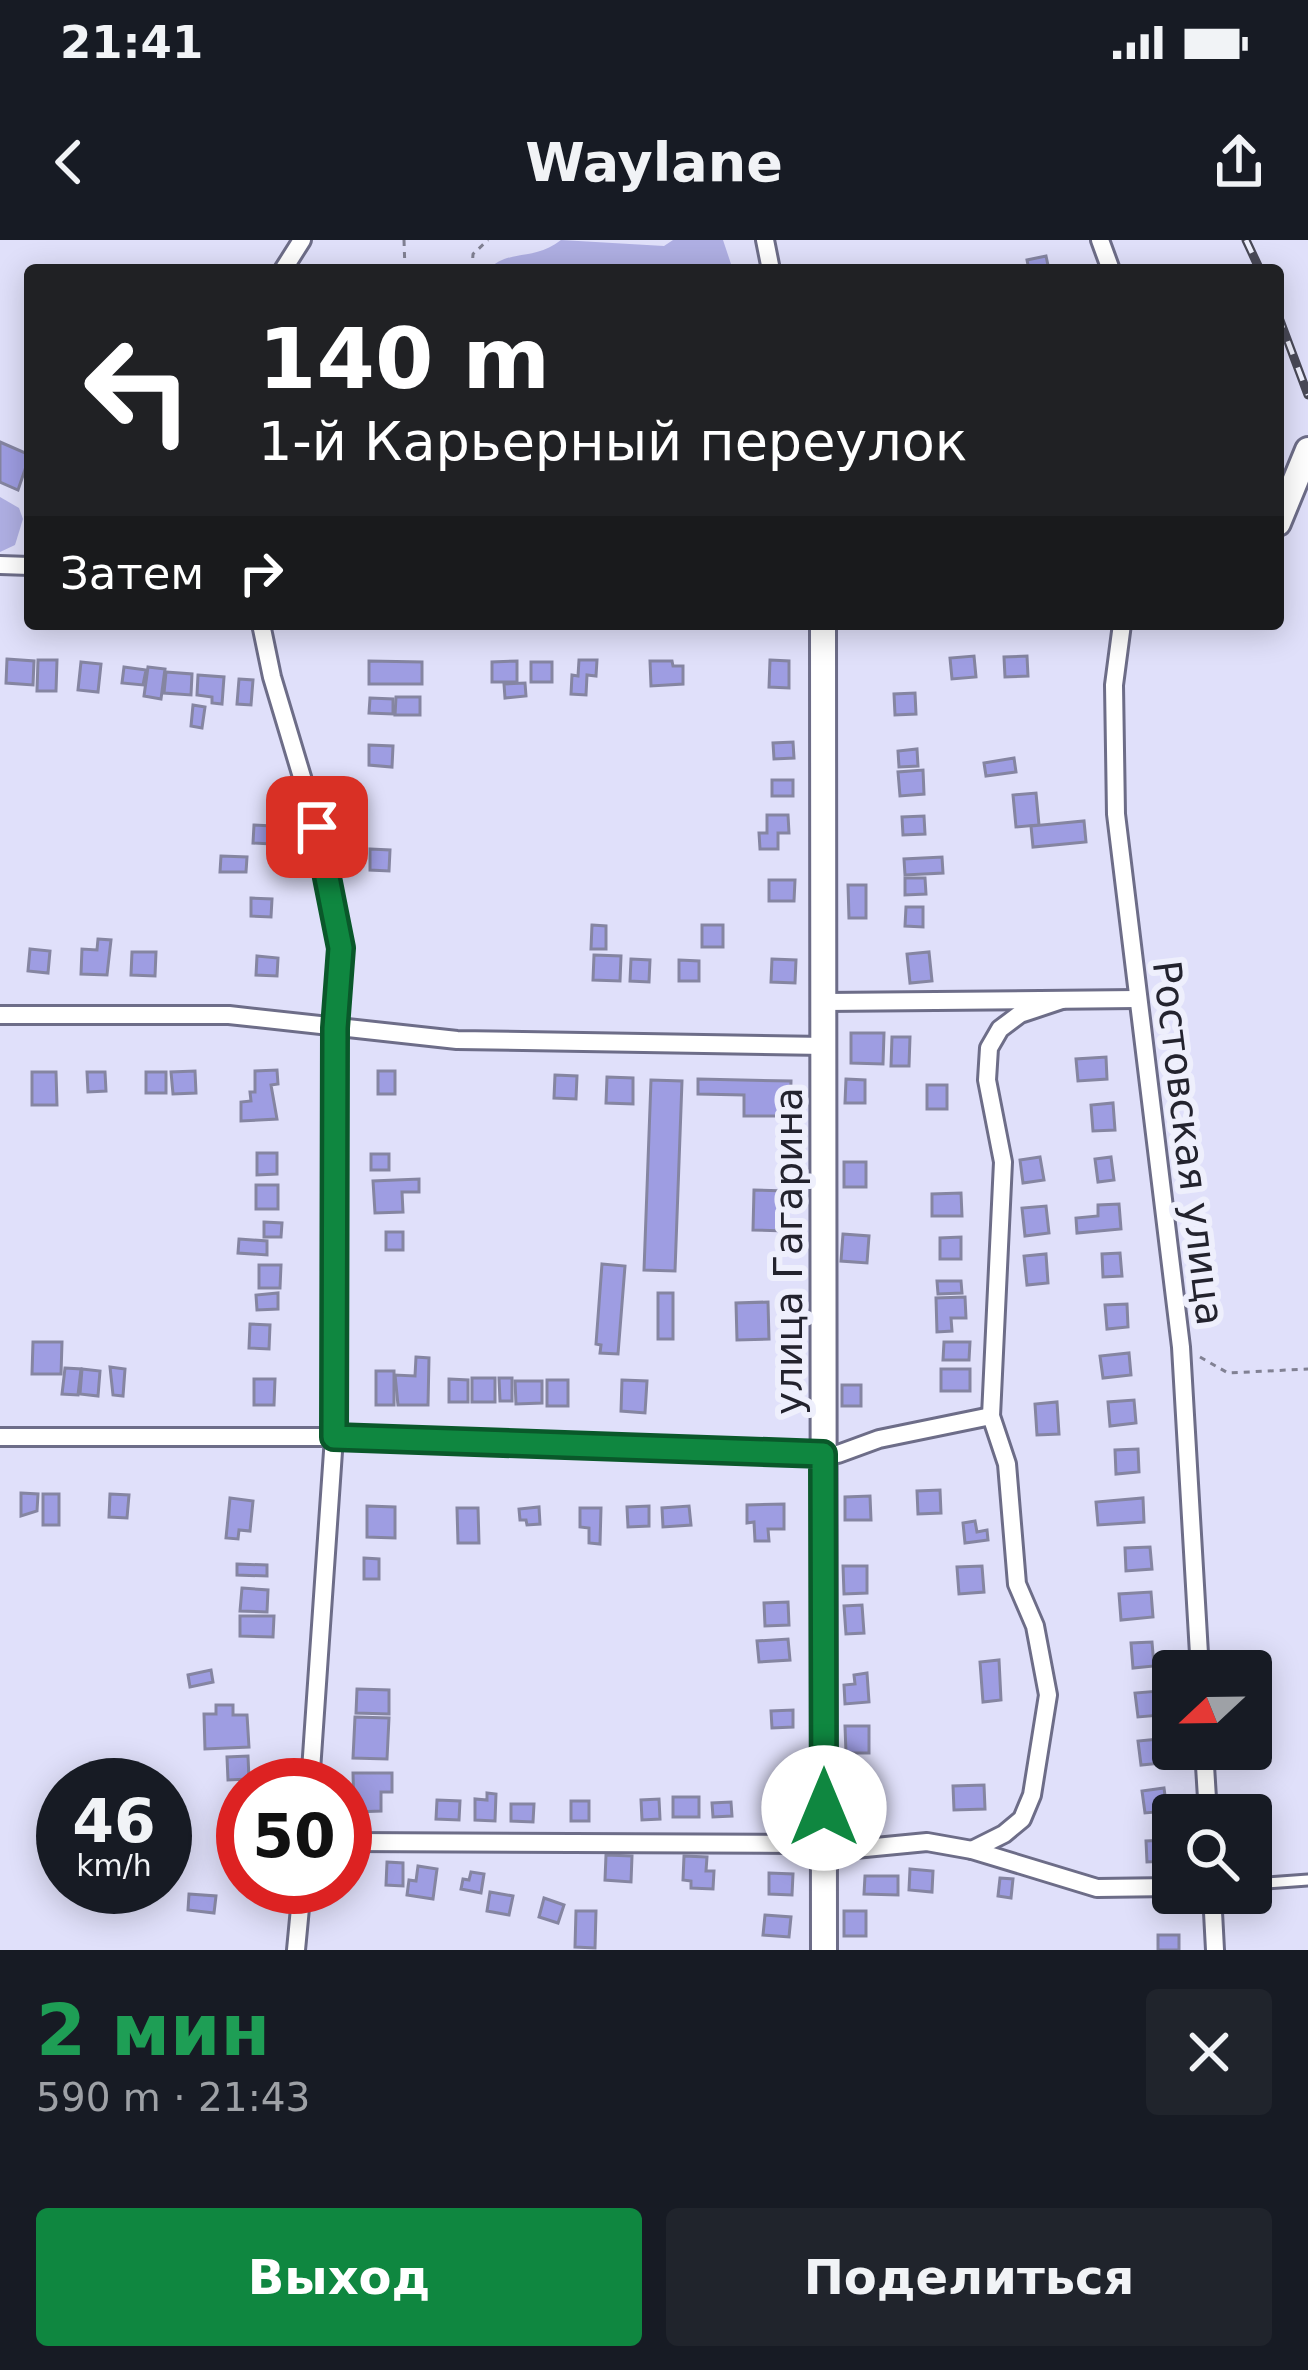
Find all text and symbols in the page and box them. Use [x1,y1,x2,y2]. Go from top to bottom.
text: 21:41 [60,16,203,69]
icon: back [36,129,102,195]
icon: share [1206,129,1272,195]
text: Waylane [525,131,783,194]
text: 140 m [258,310,550,408]
icon: left [60,312,216,468]
text: 1-й Карьерный переулок [258,410,968,473]
icon: right [228,540,294,606]
text: Затем [60,547,204,600]
pin [266,776,368,878]
icon: arrive [284,794,350,860]
street label: Ростовская улица [1144,958,1233,1328]
street label: улица Гагарина [766,1087,811,1415]
north arrow [1152,1650,1272,1770]
map controls [1152,1650,1272,1914]
position arrow [761,1745,887,1871]
speed limit sign: 50 [216,1758,372,1914]
text: 46 [72,1786,156,1856]
button: search [1152,1794,1272,1914]
text: km/h [76,1848,152,1883]
text: 2 мин [36,1988,270,2072]
button: close [1146,1989,1272,2115]
text: 590 m · 21:43 [36,2075,310,2120]
button: Выход [36,2208,642,2346]
button: Поделиться [666,2208,1272,2346]

